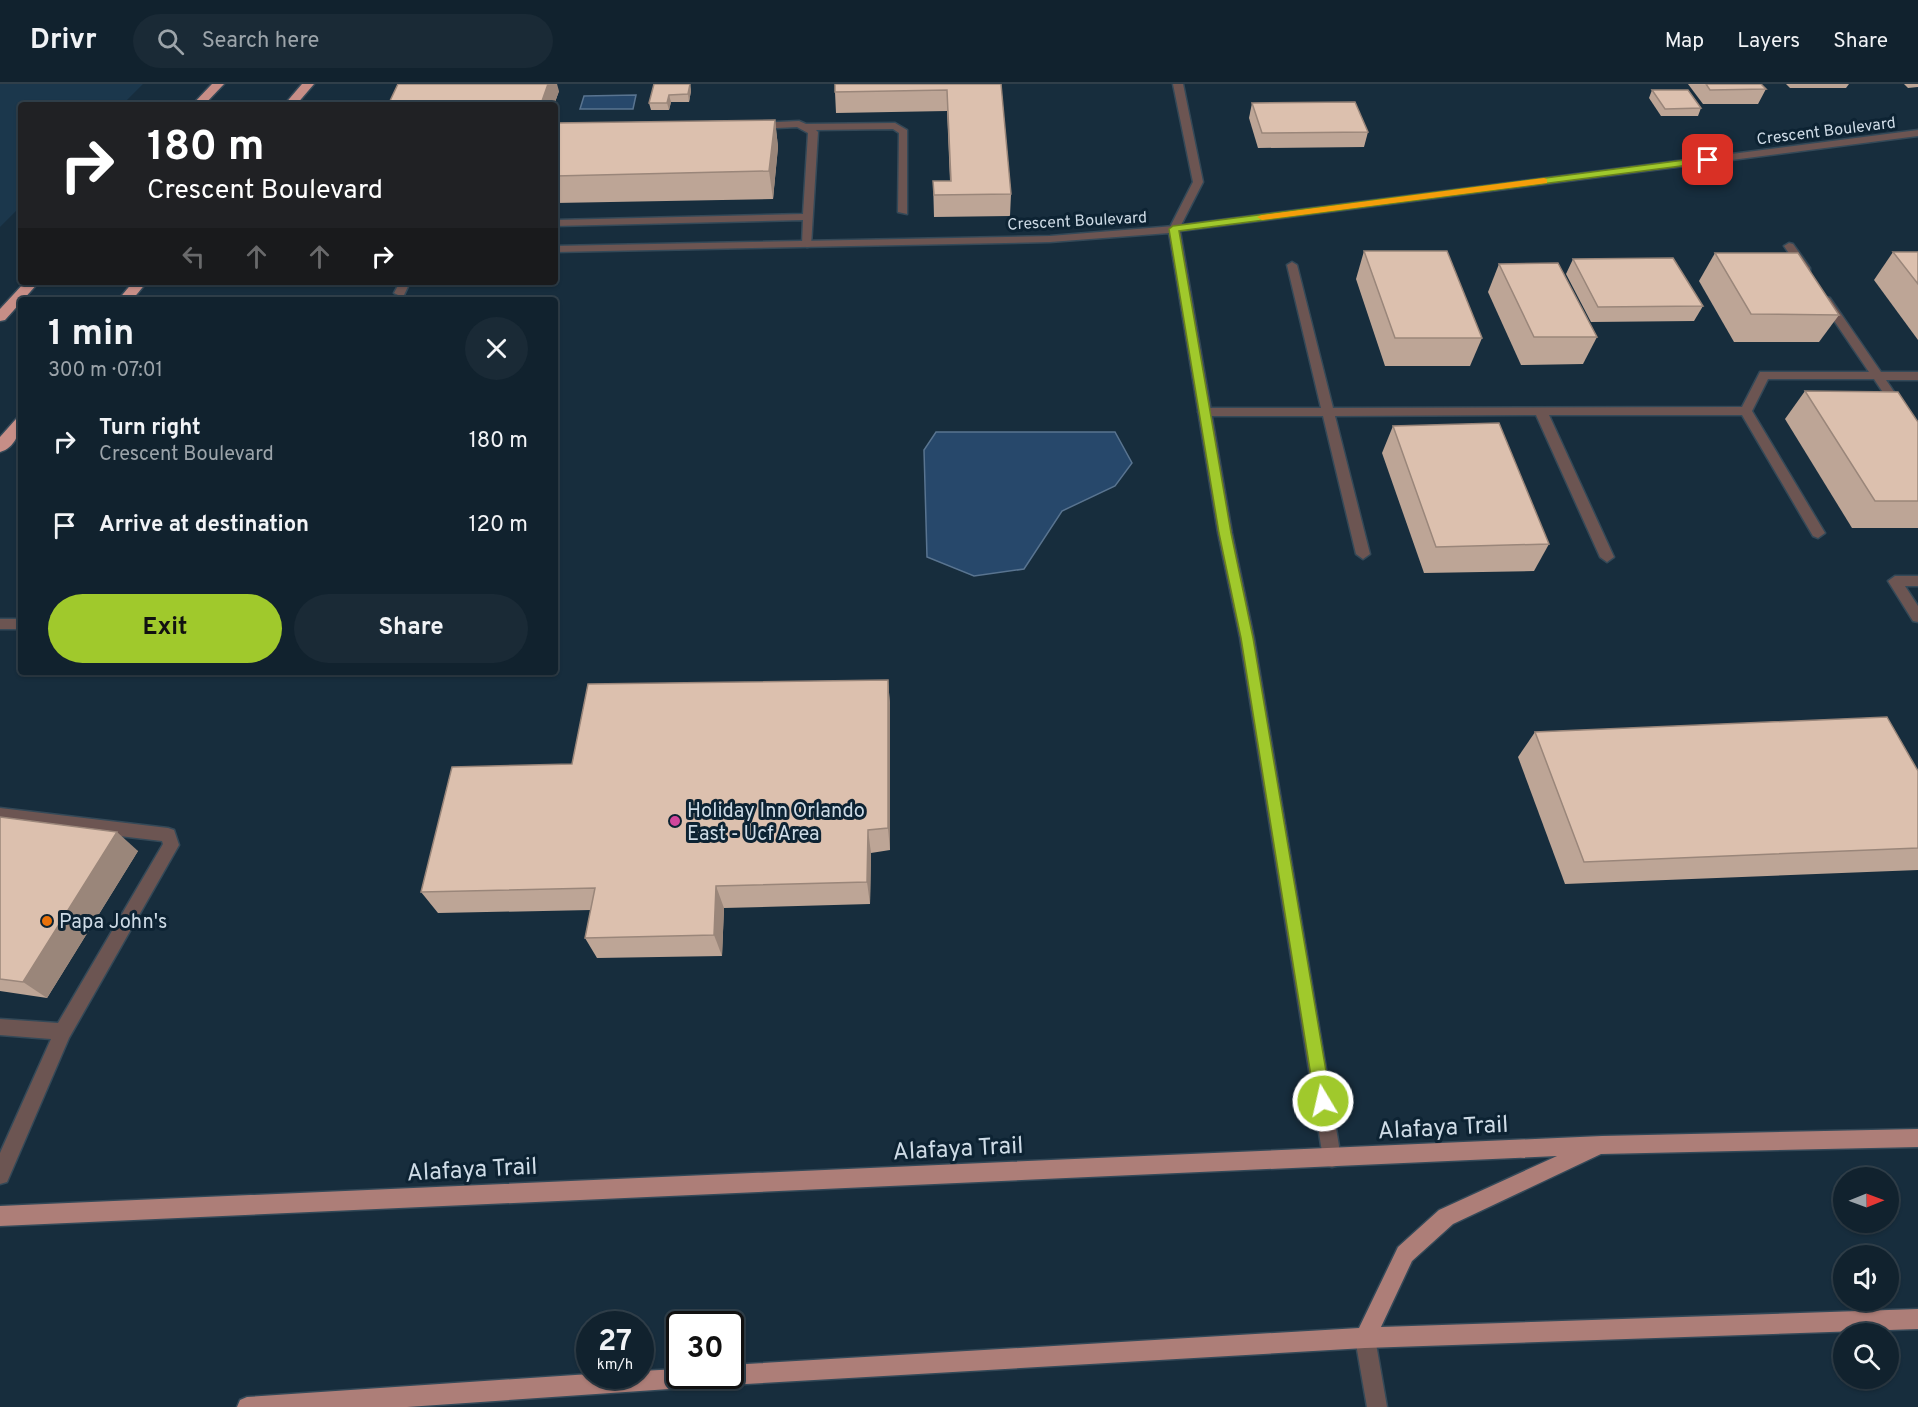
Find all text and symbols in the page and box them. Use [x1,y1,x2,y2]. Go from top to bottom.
search box [133,14,553,68]
text: Drivr [30,23,97,59]
icon: search [154,25,187,58]
text: Search here [202,28,319,55]
text: Map [1665,28,1704,55]
text: Layers [1737,28,1800,55]
text: Share [1833,28,1888,55]
street label: Crescent Boulevard [1756,114,1897,150]
text: 180 m [147,122,264,175]
icon: right [48,126,126,204]
pin [1682,134,1733,185]
icon: arrive [1691,143,1724,176]
text: Crescent Boulevard [147,174,383,208]
street label: Crescent Boulevard [1007,208,1147,236]
icon: left [177,240,210,273]
icon: ahead [240,240,273,273]
icon: ahead [303,240,336,273]
icon: right [366,240,399,273]
text: 1 min [48,312,134,358]
button: close [465,317,528,380]
text: 300 m · 07:01 [48,358,163,384]
text: Turn right [99,415,201,442]
icon: right [48,425,81,458]
text: 180 m [469,428,528,455]
text: Crescent Boulevard [99,442,274,468]
icon: arrive [48,509,81,542]
text: Arrive at destination [99,512,309,539]
text: 120 m [468,512,528,539]
button: Exit [48,594,282,663]
button: Share [294,594,528,663]
place label: Holiday Inn Orlando East - Ucf Area [687,799,865,848]
marker: Holiday Inn Orlando East - Ucf Area [668,814,682,828]
place label: Papa John's [59,910,167,936]
marker: Papa John's [40,914,54,928]
position arrow [1291,1069,1355,1133]
street label: Alafaya Trail [1377,1111,1509,1147]
street label: Alafaya Trail [892,1132,1024,1168]
street label: Alafaya Trail [406,1153,538,1189]
north arrow [1833,1167,1899,1233]
map controls [1833,1167,1899,1389]
button: sound [1833,1245,1899,1311]
speed limit sign: 30 [666,1311,744,1389]
button: search [1833,1323,1899,1389]
text: 27 [598,1324,632,1361]
text: km/h [597,1356,633,1375]

